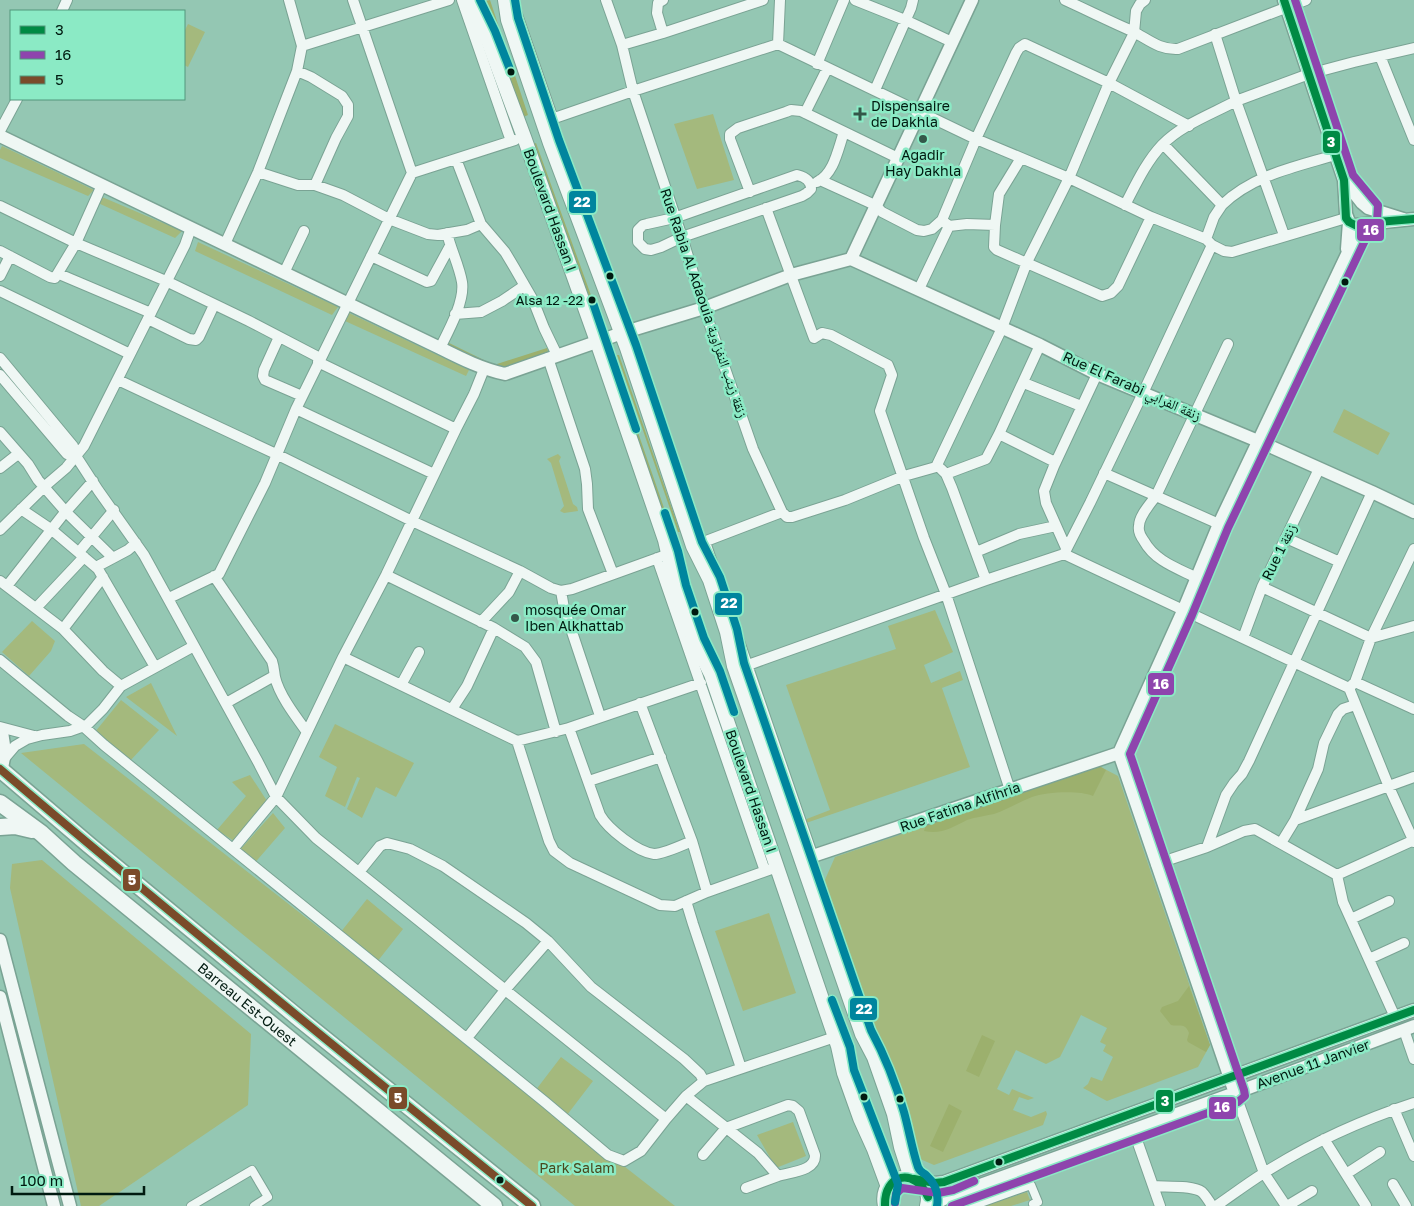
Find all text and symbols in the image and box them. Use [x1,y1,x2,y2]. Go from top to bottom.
legend [10,10,185,100]
text: 3 [55,20,64,38]
text: 16 [55,45,71,63]
unlabelled marker [506,67,516,77]
text: 5 [55,70,64,88]
place label: Dispensaire de Dakhla [871,97,950,130]
marker: Dispensaire de Dakhla [853,107,867,121]
line badge: 3 [1322,130,1341,154]
marker: Agadir Hay Dakhla [917,133,929,145]
text: 3 [1327,133,1335,150]
street label: Boulevard Hassan I [520,146,581,273]
place label: Agadir Hay Dakhla [885,146,961,179]
street label: Rue Rabia Al Adaouia زنقة زينب النفزاوية [656,186,752,420]
line badge: 22 [568,190,597,214]
text: 22 [573,193,591,210]
line badge: 16 [1356,218,1385,242]
text: 16 [1363,221,1379,238]
unlabelled marker [605,271,615,281]
unlabelled marker [1340,277,1350,287]
place label: Alsa 12 -22 [516,292,583,308]
marker: Alsa 12 -22 [587,295,597,305]
street label: Rue El Farabi زنقة الفرابي [1059,347,1204,427]
street label: Rue 1 زنقة [1258,521,1300,583]
line badge: 22 [714,592,743,616]
text: 22 [720,594,738,611]
place label: mosquée Omar Iben Alkhattab [525,601,627,634]
unlabelled marker [690,607,700,617]
marker: mosquée Omar Iben Alkhattab [509,612,521,624]
line badge: 16 [1147,672,1175,696]
text: 16 [1153,675,1169,692]
street label: Boulevard Hassan I [722,727,781,855]
street label: Rue Fatima Alfihria [897,778,1022,835]
line badge: 5 [122,868,141,892]
text: 5 [128,871,137,888]
street label: Barreau Est-Ouest [195,959,300,1049]
line badge: 22 [849,997,878,1021]
text: 22 [855,1000,873,1017]
street label: Avenue 11 Janvier [1254,1035,1372,1092]
line badge: 5 [388,1086,408,1110]
text: 5 [394,1089,403,1106]
line badge: 3 [1155,1089,1174,1113]
unlabelled marker [859,1092,869,1102]
text: 3 [1161,1092,1169,1109]
unlabelled marker [895,1094,905,1104]
line badge: 16 [1208,1096,1237,1120]
text: 16 [1214,1098,1230,1115]
unlabelled marker [994,1157,1004,1167]
park label: Park Salam [539,1159,615,1176]
scale bar [12,1164,145,1196]
text: 100 m [20,1171,63,1189]
unlabelled marker [495,1175,505,1185]

